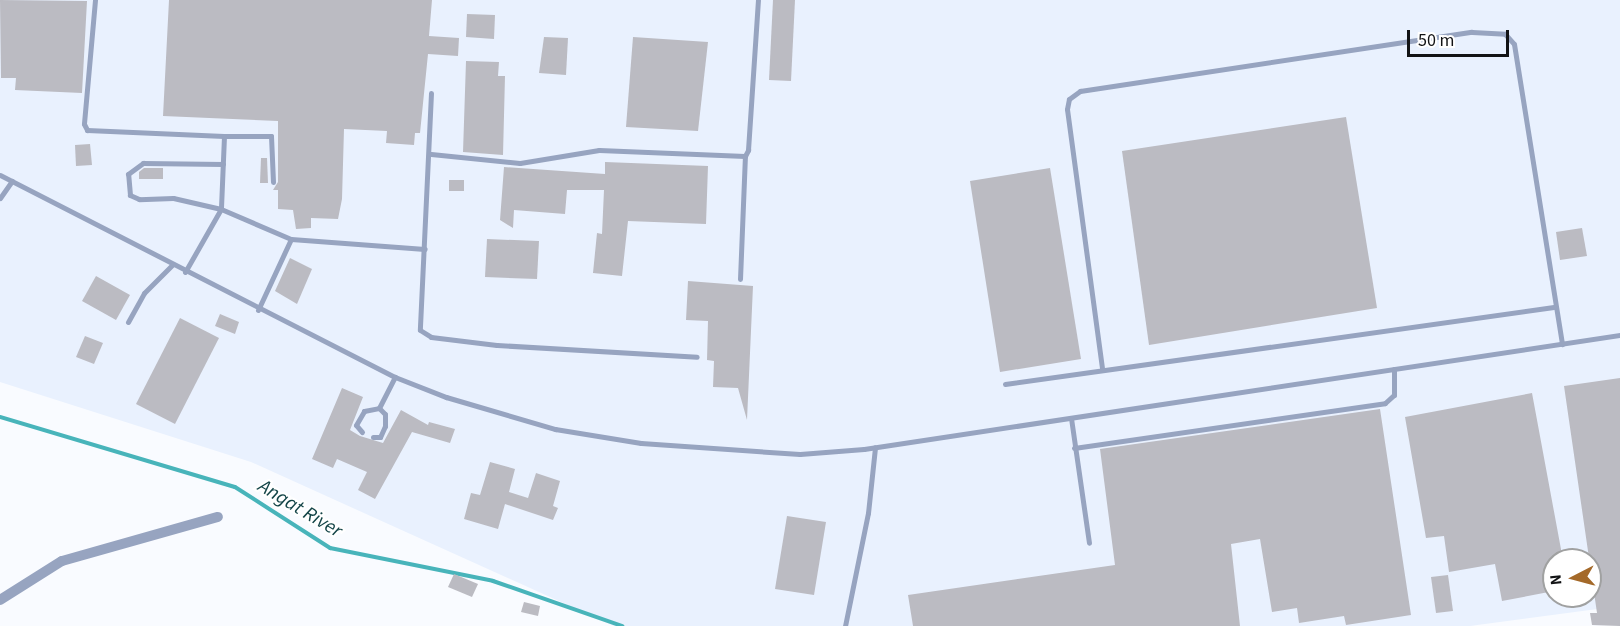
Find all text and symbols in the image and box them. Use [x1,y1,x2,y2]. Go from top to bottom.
scale bar [1410,18,1512,56]
text: 50 m [1418,28,1454,53]
water label: Angat River [254,475,346,543]
north arrow [1542,548,1602,608]
text: N [1545,573,1568,586]

